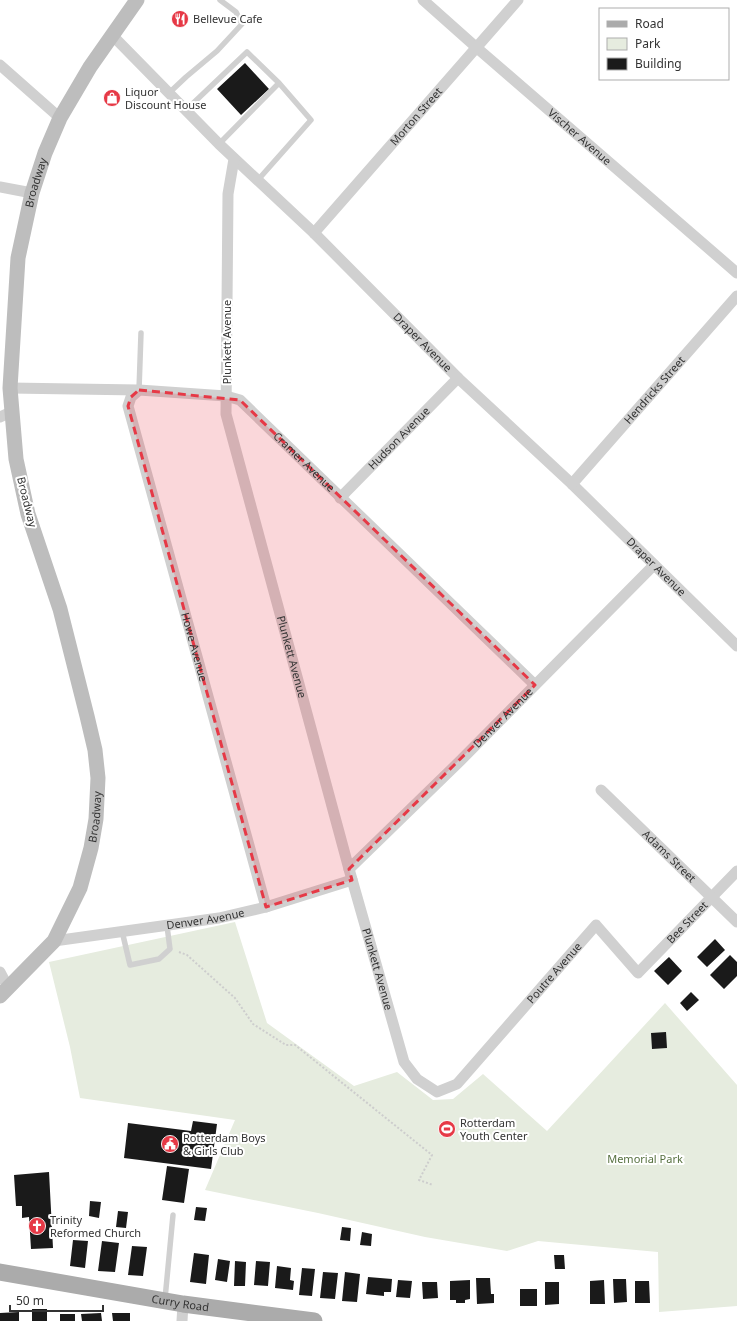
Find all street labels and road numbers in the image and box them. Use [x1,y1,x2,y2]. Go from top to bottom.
street label: Morton Street [386,84,445,148]
street label: Vischer Avenue [545,105,615,168]
street label: Broadway [21,155,50,209]
street label: Plunkett Avenue [219,300,234,384]
street label: Draper Avenue [390,309,456,375]
street label: Hendricks Street [620,353,688,427]
street label: Hudson Avenue [364,403,433,472]
street label: Cramer Avenue [271,428,339,495]
street label: Broadway [14,475,41,529]
street label: Draper Avenue [624,534,690,599]
street label: Howe Avenue [178,611,212,683]
street label: Plunkett Avenue [274,614,310,699]
street label: Denver Avenue [470,684,536,751]
street label: Broadway [84,791,104,844]
street label: Adams Street [639,826,700,885]
street label: Bee Street [663,898,711,946]
street label: Denver Avenue [165,904,246,932]
street label: Plunkett Avenue [359,926,397,1012]
street label: Poutre Avenue [523,939,585,1006]
street label: Curry Road [151,1291,210,1314]

